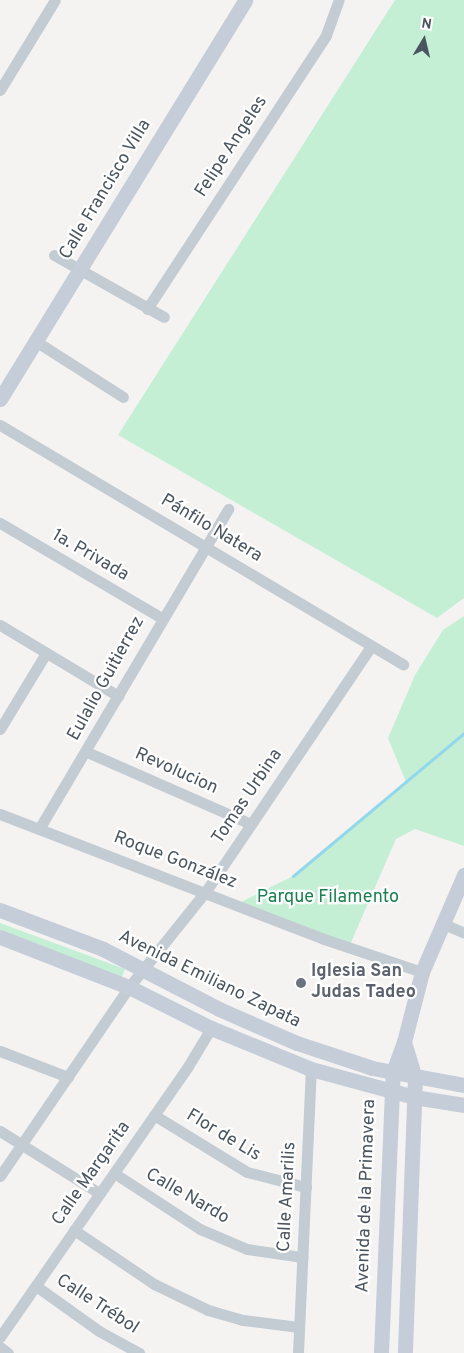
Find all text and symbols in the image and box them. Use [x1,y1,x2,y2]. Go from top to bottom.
north arrow [399,15,449,65]
text: N [420,16,433,34]
street label: Felipe Angeles [191,92,273,202]
street label: Calle Francisco Villa [55,116,157,264]
street label: Pánfilo Natera [156,490,266,568]
street label: 1a. Privada [48,525,132,587]
street label: Eulalio Guitierrez [64,613,150,745]
street label: Revolucion [131,744,221,800]
street label: Tomas Urbina [208,745,288,849]
street label: Roque González [110,828,240,894]
park label: Parque Filamento [257,887,399,909]
street label: Avenida Emiliano Zapata [114,926,304,1034]
place label: Iglesia San Judas Tadeo [311,962,416,1004]
marker: Iglesia San Judas Tadeo [295,977,307,989]
street label: Avenida de la Primavera [353,1099,381,1293]
street label: Flor de Lis [182,1105,264,1167]
street label: Calle Margarita [48,1118,136,1230]
street label: Calle Amarilis [274,1141,302,1253]
street label: Calle Nardo [141,1164,233,1230]
street label: Calle Trébol [51,1270,143,1340]

